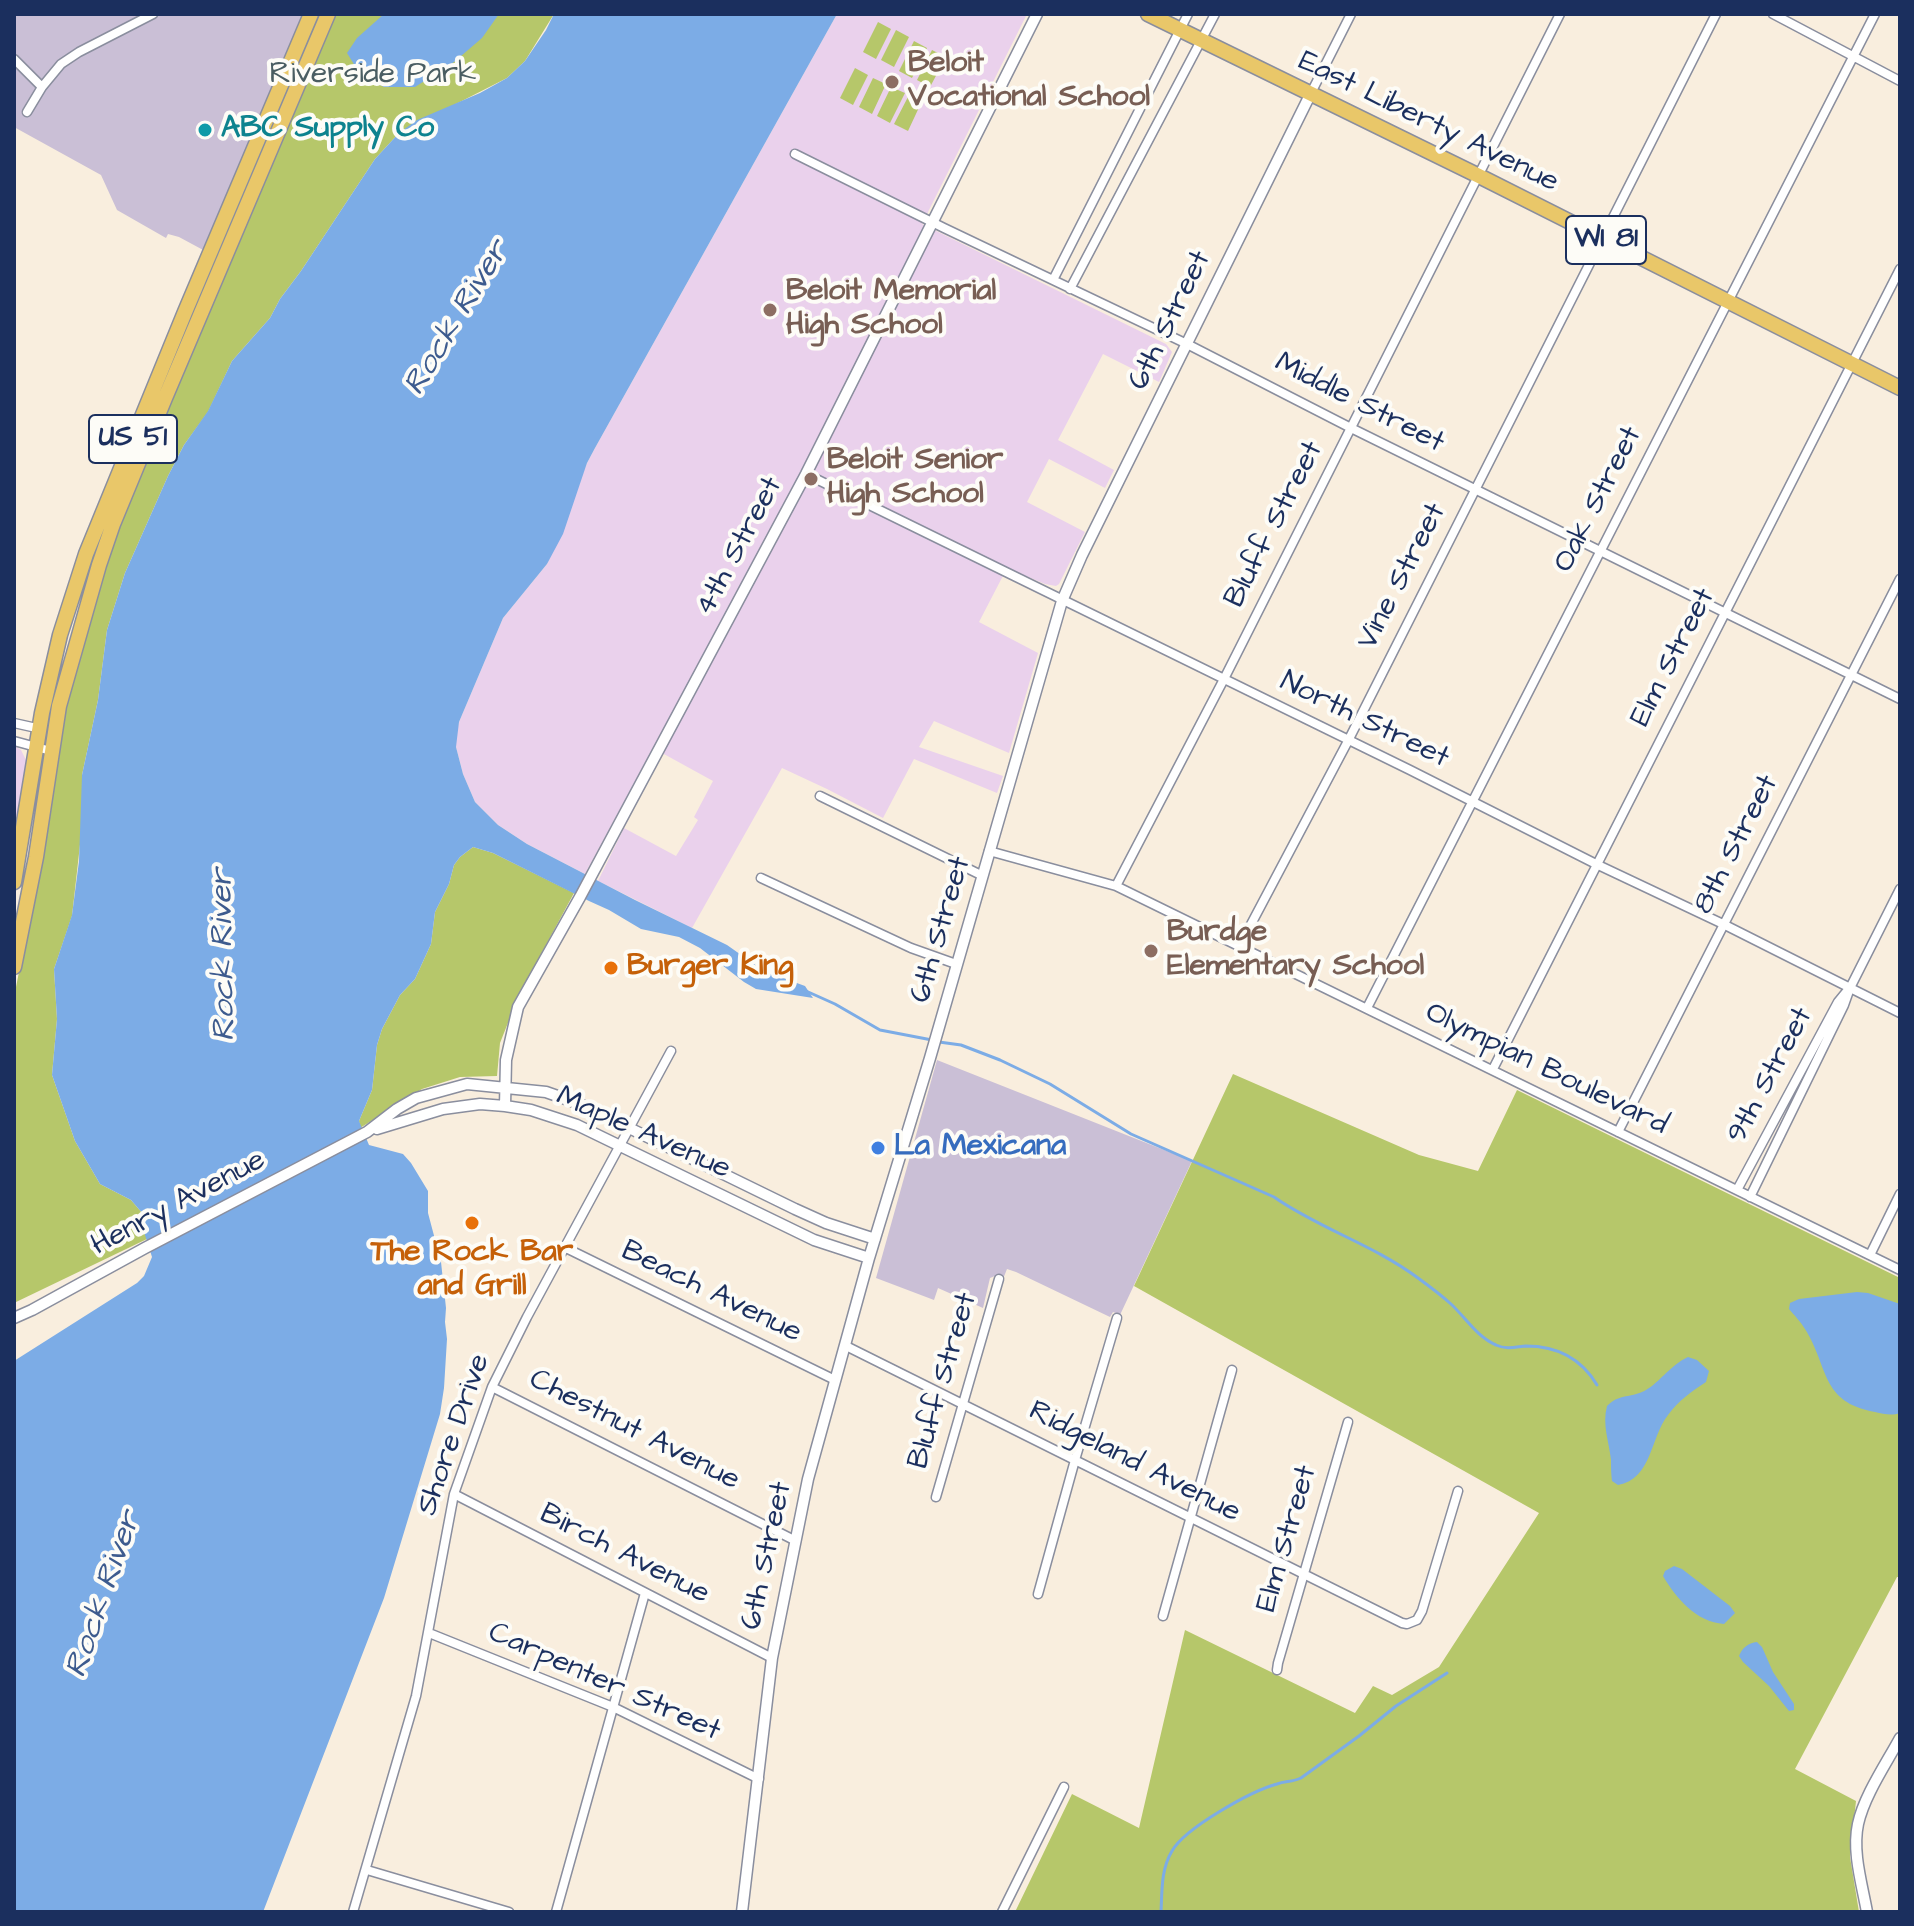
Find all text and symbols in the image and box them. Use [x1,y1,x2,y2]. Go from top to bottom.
street label: East Liberty Avenue [1292,44,1564,202]
place label: Beloit Vocational School [908,47,1150,118]
park label: Riverside Park [270,58,476,94]
marker: Beloit Vocational School [883,73,901,91]
place label: ABC Supply Co [221,112,434,148]
marker: ABC Supply Co [196,121,214,139]
road number: WI 81 [1566,216,1646,264]
water label: Rock River [397,235,519,403]
street label: 6th Street [1122,246,1220,396]
place label: Beloit Memorial High School [786,275,996,346]
marker: Beloit Memorial High School [761,301,779,319]
street label: Middle Street [1268,346,1450,462]
road number: US 51 [89,415,177,463]
street label: Oak Street [1547,421,1651,579]
street label: Bluff Street [1218,436,1332,614]
place label: Beloit Senior High School [827,444,1003,514]
marker: Beloit Senior High School [802,470,820,488]
street label: 4th Street [688,471,792,623]
street label: Vine Street [1351,498,1455,656]
street label: Elm Street [1624,583,1724,733]
street label: North Street [1274,665,1454,777]
street label: 8th Street [1687,770,1787,920]
street label: 6th Street [904,853,980,1007]
water label: Rock River [204,868,246,1042]
place label: Burdge Elementary School [1167,916,1424,986]
marker: Burdge Elementary School [1142,942,1160,960]
place label: Burger King [627,950,794,986]
marker: Burger King [602,959,620,977]
street label: Olympian Boulevard [1419,996,1673,1144]
street label: 9th Street [1720,1002,1822,1150]
street label: Maple Avenue [550,1079,736,1189]
place label: La Mexicana [894,1130,1066,1166]
marker: La Mexicana [869,1139,887,1157]
street label: Henry Avenue [86,1143,272,1265]
marker: The Rock Bar and Grill [463,1214,481,1232]
street label: Beach Avenue [615,1234,807,1352]
place label: The Rock Bar and Grill [371,1236,573,1306]
street label: Bluff Street [902,1289,986,1473]
street label: Shore Drive [411,1350,499,1520]
street label: Chestnut Avenue [523,1362,745,1500]
street label: Ridgeland Avenue [1022,1394,1246,1532]
street label: Elm Street [1250,1462,1326,1616]
street label: 6th Street [735,1479,801,1633]
street label: Birch Avenue [533,1497,715,1613]
water label: Rock River [59,1507,151,1683]
street label: Carpenter Street [482,1616,726,1750]

